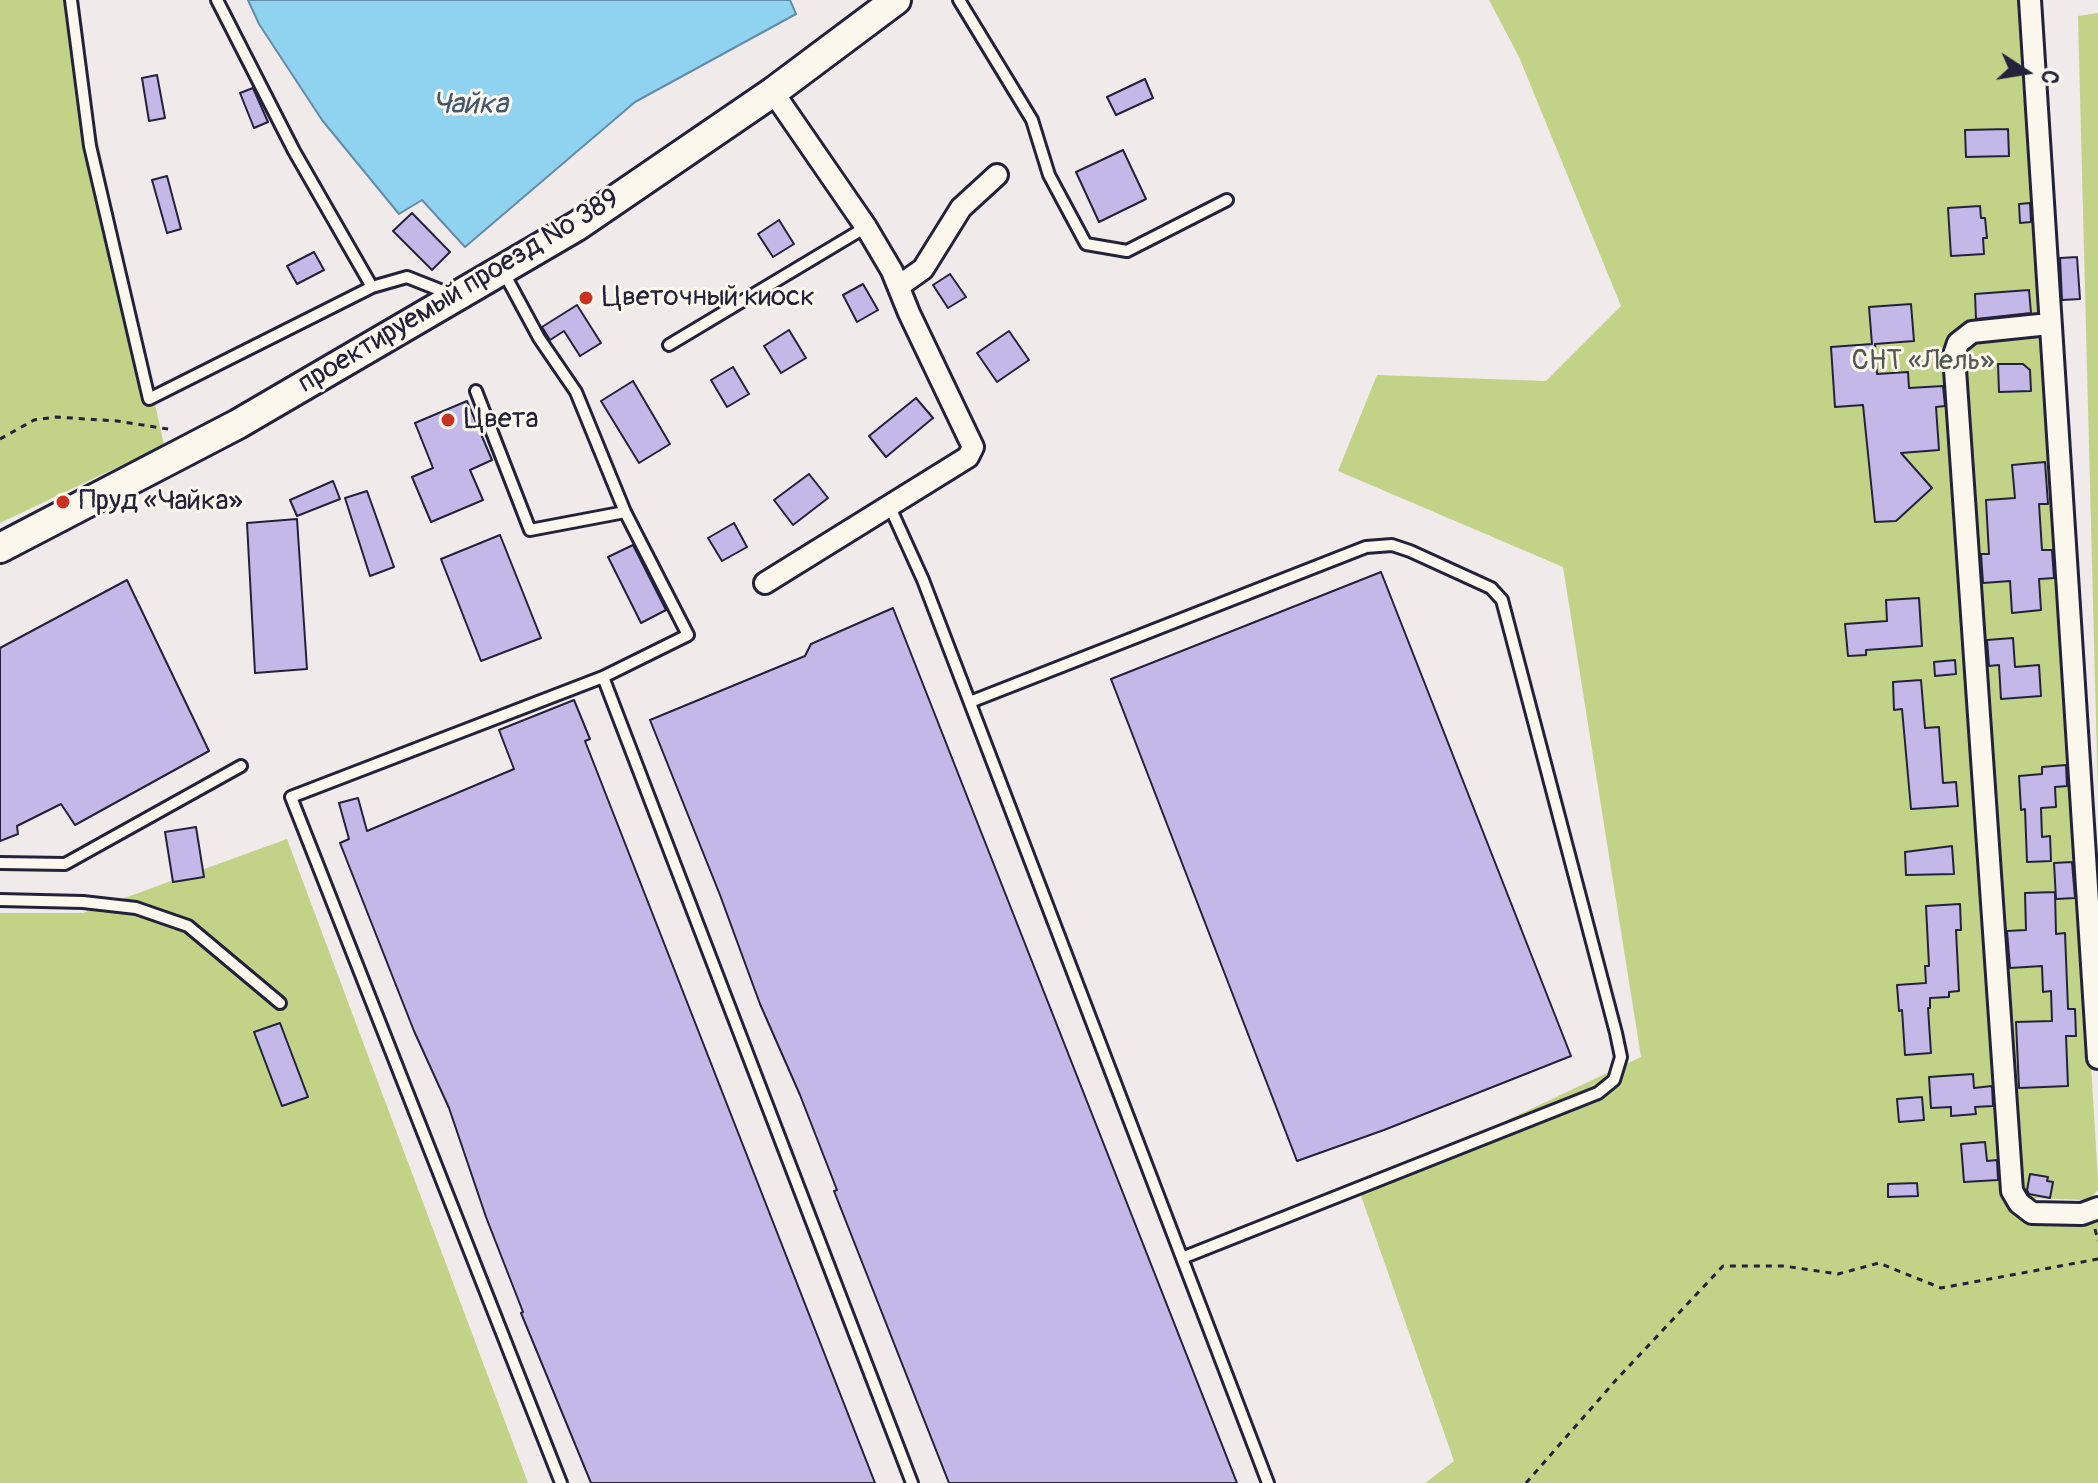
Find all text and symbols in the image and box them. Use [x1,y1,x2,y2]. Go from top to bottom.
north arrow [1986,32,2066,112]
text: С [2034,67,2065,87]
water label: Чайка [432,87,508,123]
street label: проектируемый проезд № 389 [292,183,626,401]
place label: Цветочный киоск [602,281,815,315]
marker: Цветочный киоск [577,289,595,307]
park label: СНТ «Лель» [1852,345,1994,379]
place label: Цвета [464,403,539,437]
marker: Цвета [439,411,457,429]
place label: Пруд «Чайка» [79,485,243,519]
marker: Пруд «Чайка» [54,493,72,511]

